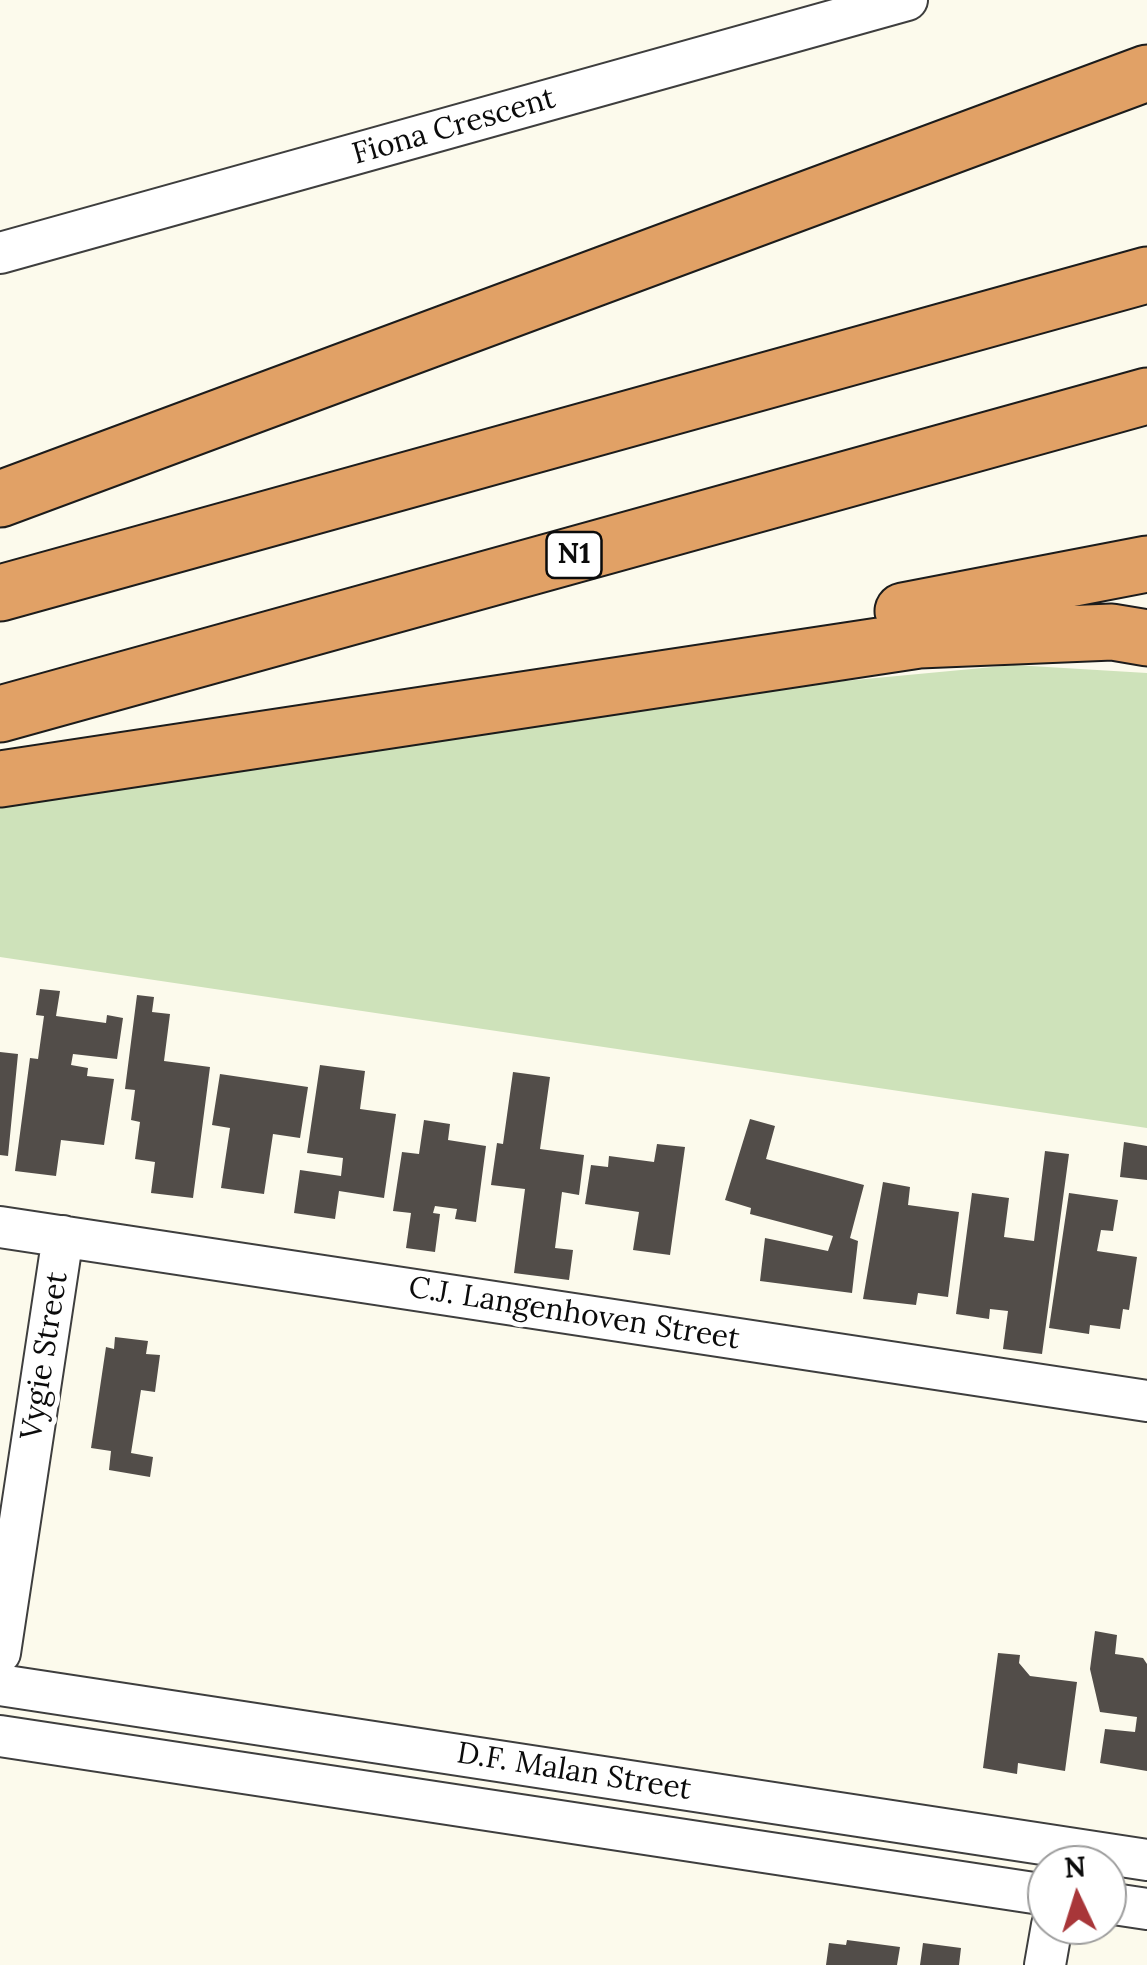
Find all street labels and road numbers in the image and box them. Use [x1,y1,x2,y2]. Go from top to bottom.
street label: Fiona Crescent [348,81,560,173]
road number: N1 [546,532,602,578]
street label: Vygie Street [14,1269,76,1443]
street label: C.J. Langenhoven Street [406,1270,742,1358]
street label: D.F. Malan Street [454,1736,694,1808]

